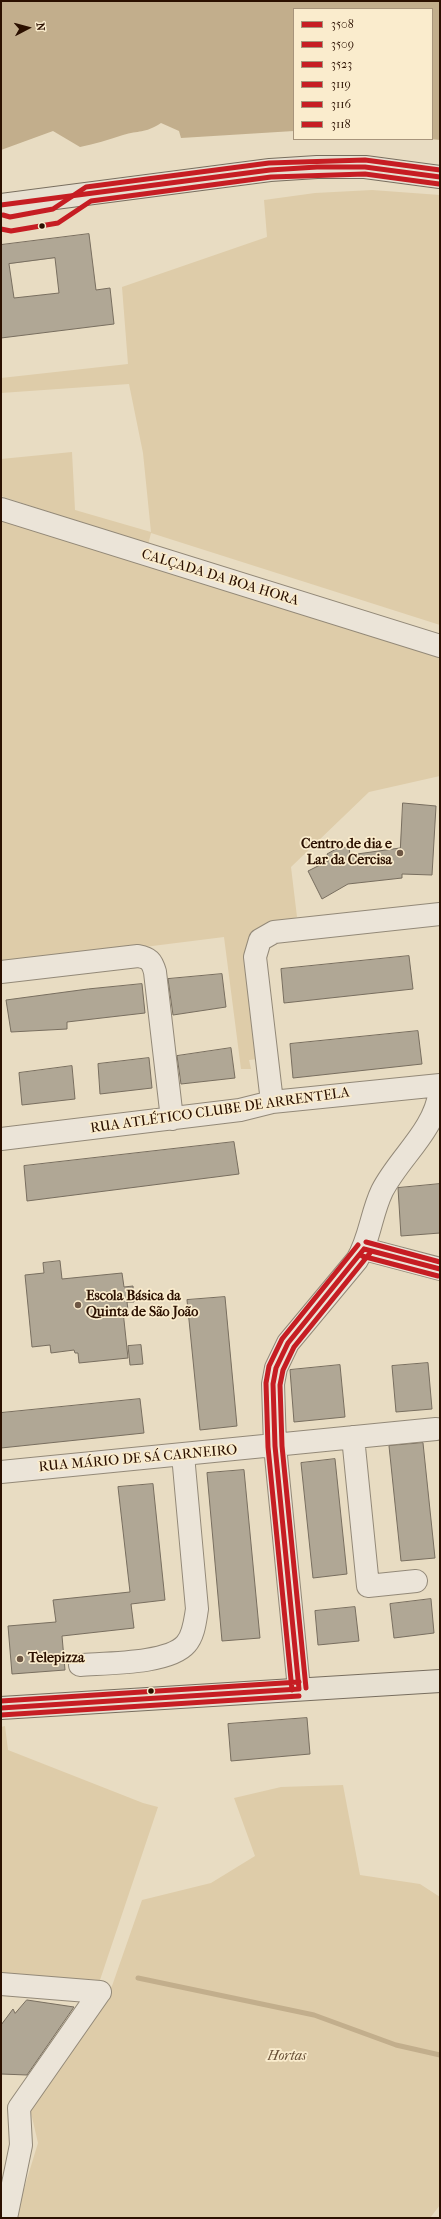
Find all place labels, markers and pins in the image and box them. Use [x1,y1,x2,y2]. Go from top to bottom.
unlabelled marker [37,221,47,231]
place label: Centro de dia e Lar da Cercisa [301,837,392,870]
marker: Centro de dia e Lar da Cercisa [395,848,405,858]
place label: Escola Básica da Quinta de São João [86,1289,198,1322]
marker: Escola Básica da Quinta de São João [73,1300,83,1310]
place label: Telepizza [28,1651,84,1667]
marker: Telepizza [15,1654,25,1664]
unlabelled marker [146,1686,156,1696]

